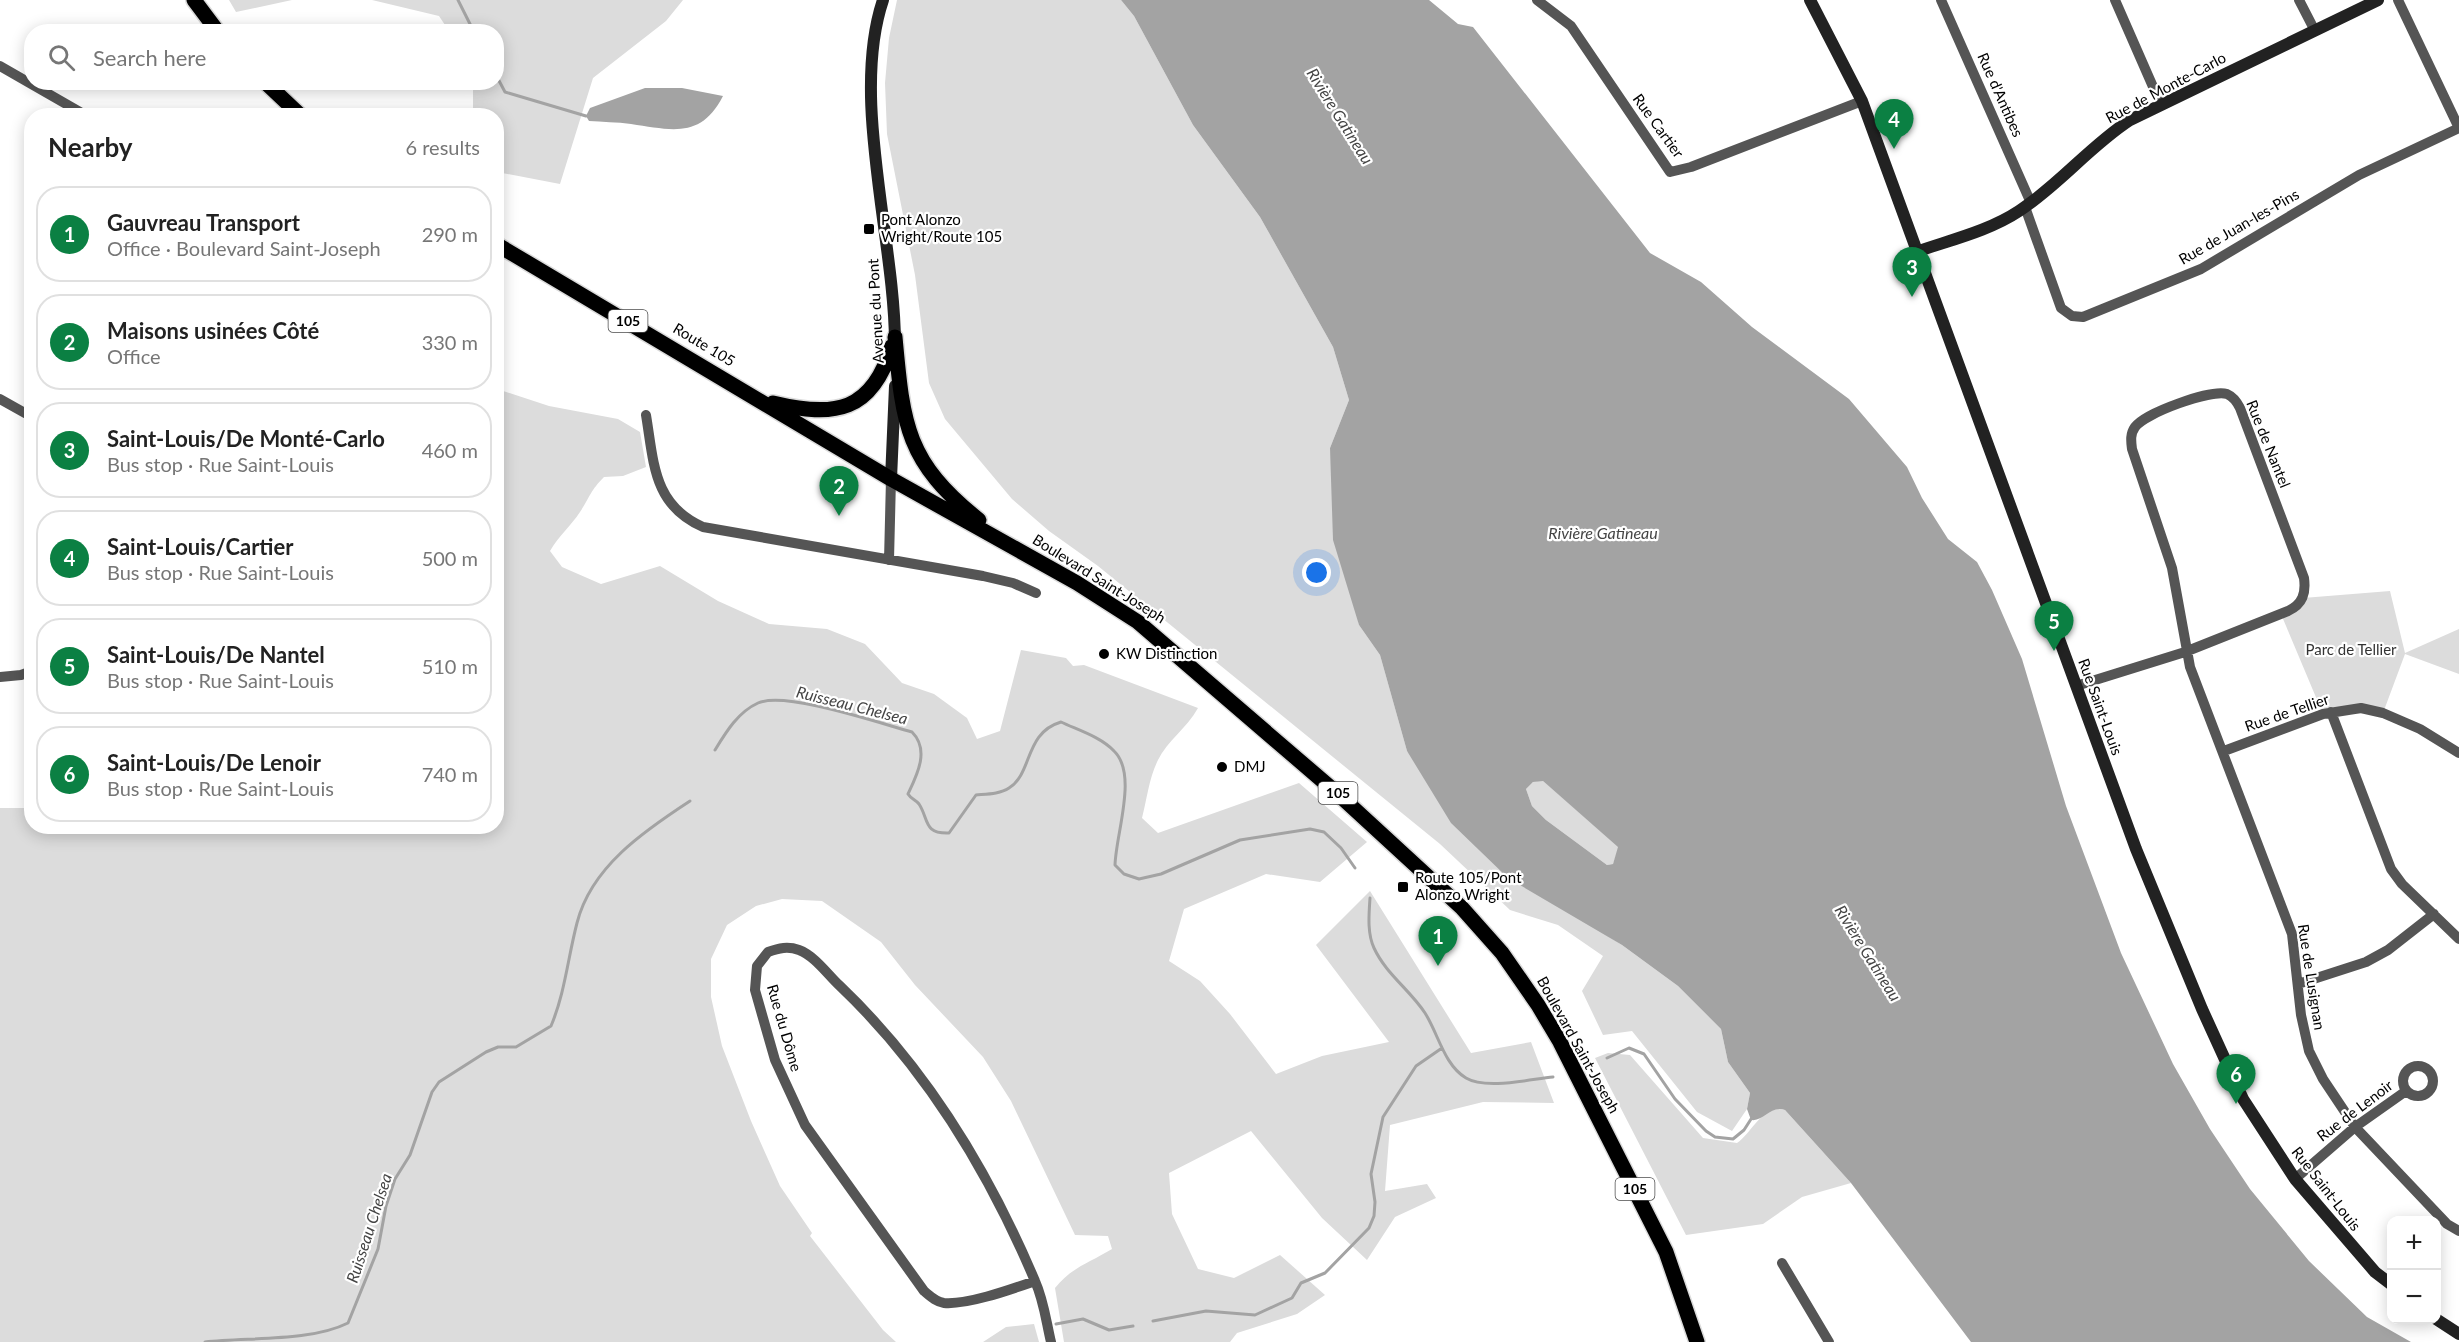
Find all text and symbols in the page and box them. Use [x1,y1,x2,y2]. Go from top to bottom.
search box [24,24,504,90]
icon: search [45,41,78,74]
text: Search here [93,44,206,71]
street label: Rue de Monte-Carlo [2102,48,2229,126]
street label: Rue d'Antibes [1974,50,2027,139]
water label: Rivière Gatineau [1303,64,1377,167]
street label: Rue Cartier [1630,90,1688,161]
pin: 4 [1874,100,1914,149]
text: Nearby [48,131,133,163]
text: 6 results [405,135,480,159]
street label: Rue de Juan-les-Pins [2175,184,2302,268]
text: Gauvreau Transport [107,209,300,236]
place label: Pont Alonzo Wright/Route 105 [881,210,1002,245]
text: 1 [64,222,75,246]
text: 290 m [422,222,478,246]
marker: Pont Alonzo Wright/Route 105 [862,222,876,236]
text: Office · Boulevard Saint-Joseph [107,236,381,260]
pin: 3 [1892,248,1932,297]
street label: Avenue du Pont [863,258,887,364]
road number: 105 [608,310,648,332]
text: Maisons usinées Côté [107,317,319,344]
street label: Route 105 [670,319,739,370]
text: 2 [64,330,75,354]
text: 330 m [422,330,478,354]
text: Office [107,344,161,368]
street label: Rue de Nantel [2243,397,2295,490]
text: Saint-Louis/De Monté-Carlo [107,425,385,452]
text: 3 [64,438,75,462]
text: 460 m [422,438,478,462]
text: Bus stop · Rue Saint-Louis [107,452,334,476]
pin: 2 [820,466,858,516]
water label: Rivière Gatineau [1548,523,1658,542]
street label: Boulevard Saint-Joseph [1030,530,1169,626]
text: Saint-Louis/Cartier [107,533,293,560]
text: 4 [64,546,75,570]
text: 500 m [422,546,478,570]
your location [1302,558,1331,587]
text: Bus stop · Rue Saint-Louis [107,560,334,584]
pin: 5 [2034,602,2074,651]
park label: Parc de Tellier [2305,640,2397,658]
text: Saint-Louis/De Nantel [107,641,325,668]
place label: KW Distinction [1116,644,1217,662]
marker: KW Distinction [1097,647,1111,661]
text: 5 [64,654,75,678]
text: 510 m [422,654,478,678]
street label: Rue Saint-Louis [2075,656,2127,757]
text: Bus stop · Rue Saint-Louis [107,668,334,692]
water label: Ruisseau Chelsea [795,682,910,728]
street label: Rue de Tellier [2242,689,2332,735]
text: Saint-Louis/De Lenoir [107,749,321,776]
place label: DMJ [1234,757,1266,775]
marker: DMJ [1215,760,1229,774]
text: 6 [64,762,75,786]
text: 740 m [422,762,478,786]
text: Bus stop · Rue Saint-Louis [107,776,334,800]
road number: 105 [1318,782,1358,804]
place label: Route 105/Pont Alonzo Wright [1415,868,1522,903]
marker: Route 105/Pont Alonzo Wright [1396,880,1410,894]
water label: Rivière Gatineau [1831,901,1905,1004]
pin: 1 [1418,916,1458,966]
street label: Rue de Lusignan [2295,923,2329,1031]
street label: Boulevard Saint-Joseph [1534,973,1624,1116]
street label: Rue du Dôme [764,982,806,1073]
pin: 6 [2216,1054,2256,1104]
street label: Rue de Lenoir [2313,1075,2396,1145]
street label: Rue Saint-Louis [2288,1143,2365,1234]
water label: Ruisseau Chelsea [342,1171,395,1285]
road number: 105 [1616,1178,1654,1200]
map controls [2387,1216,2441,1324]
button: + [2387,1216,2441,1270]
button: − [2387,1270,2441,1324]

